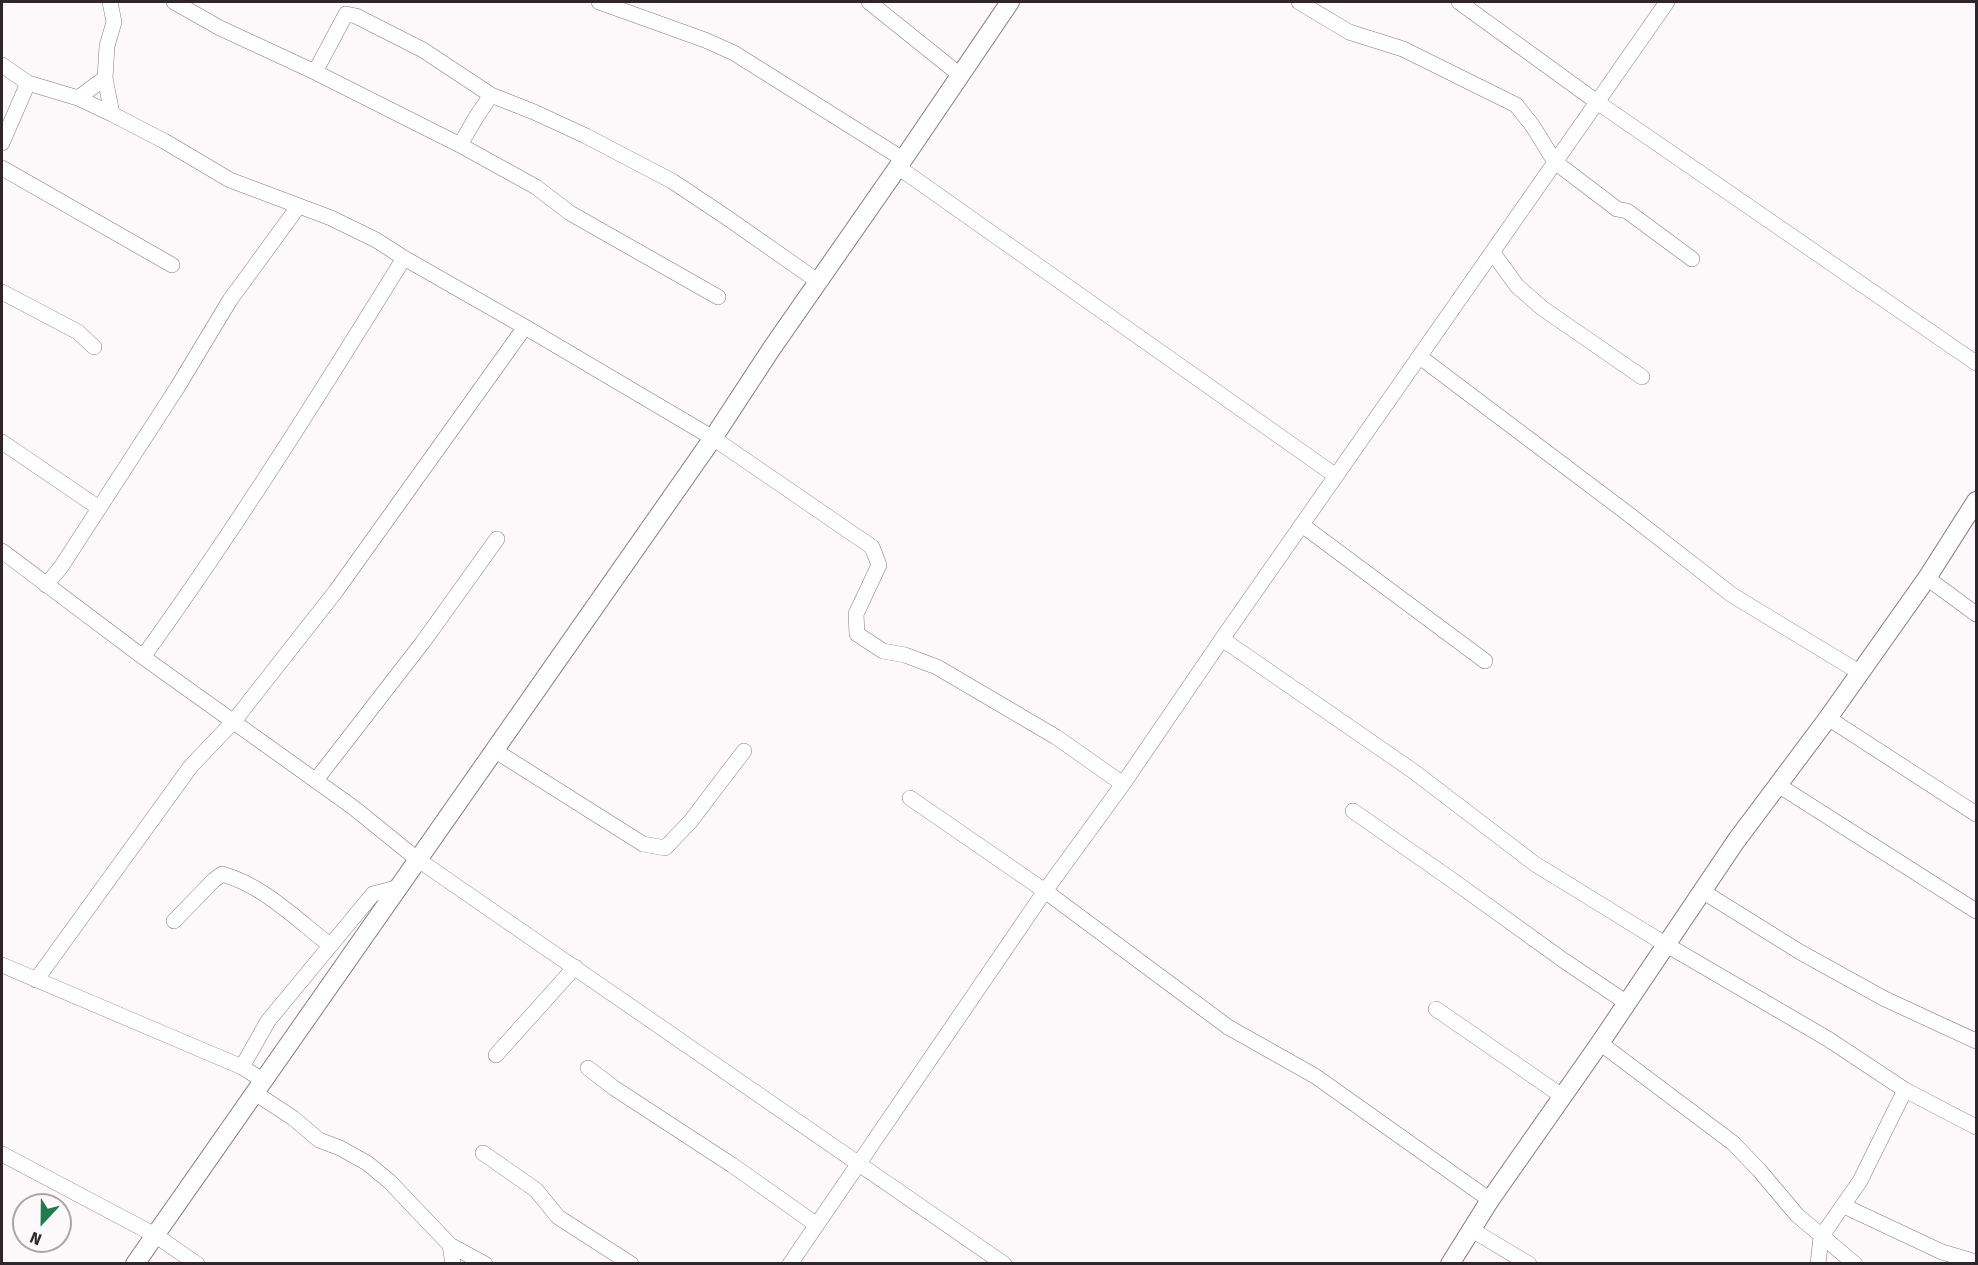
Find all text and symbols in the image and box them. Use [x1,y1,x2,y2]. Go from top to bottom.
north arrow [12,1193,72,1253]
text: N [27,1228,44,1249]

